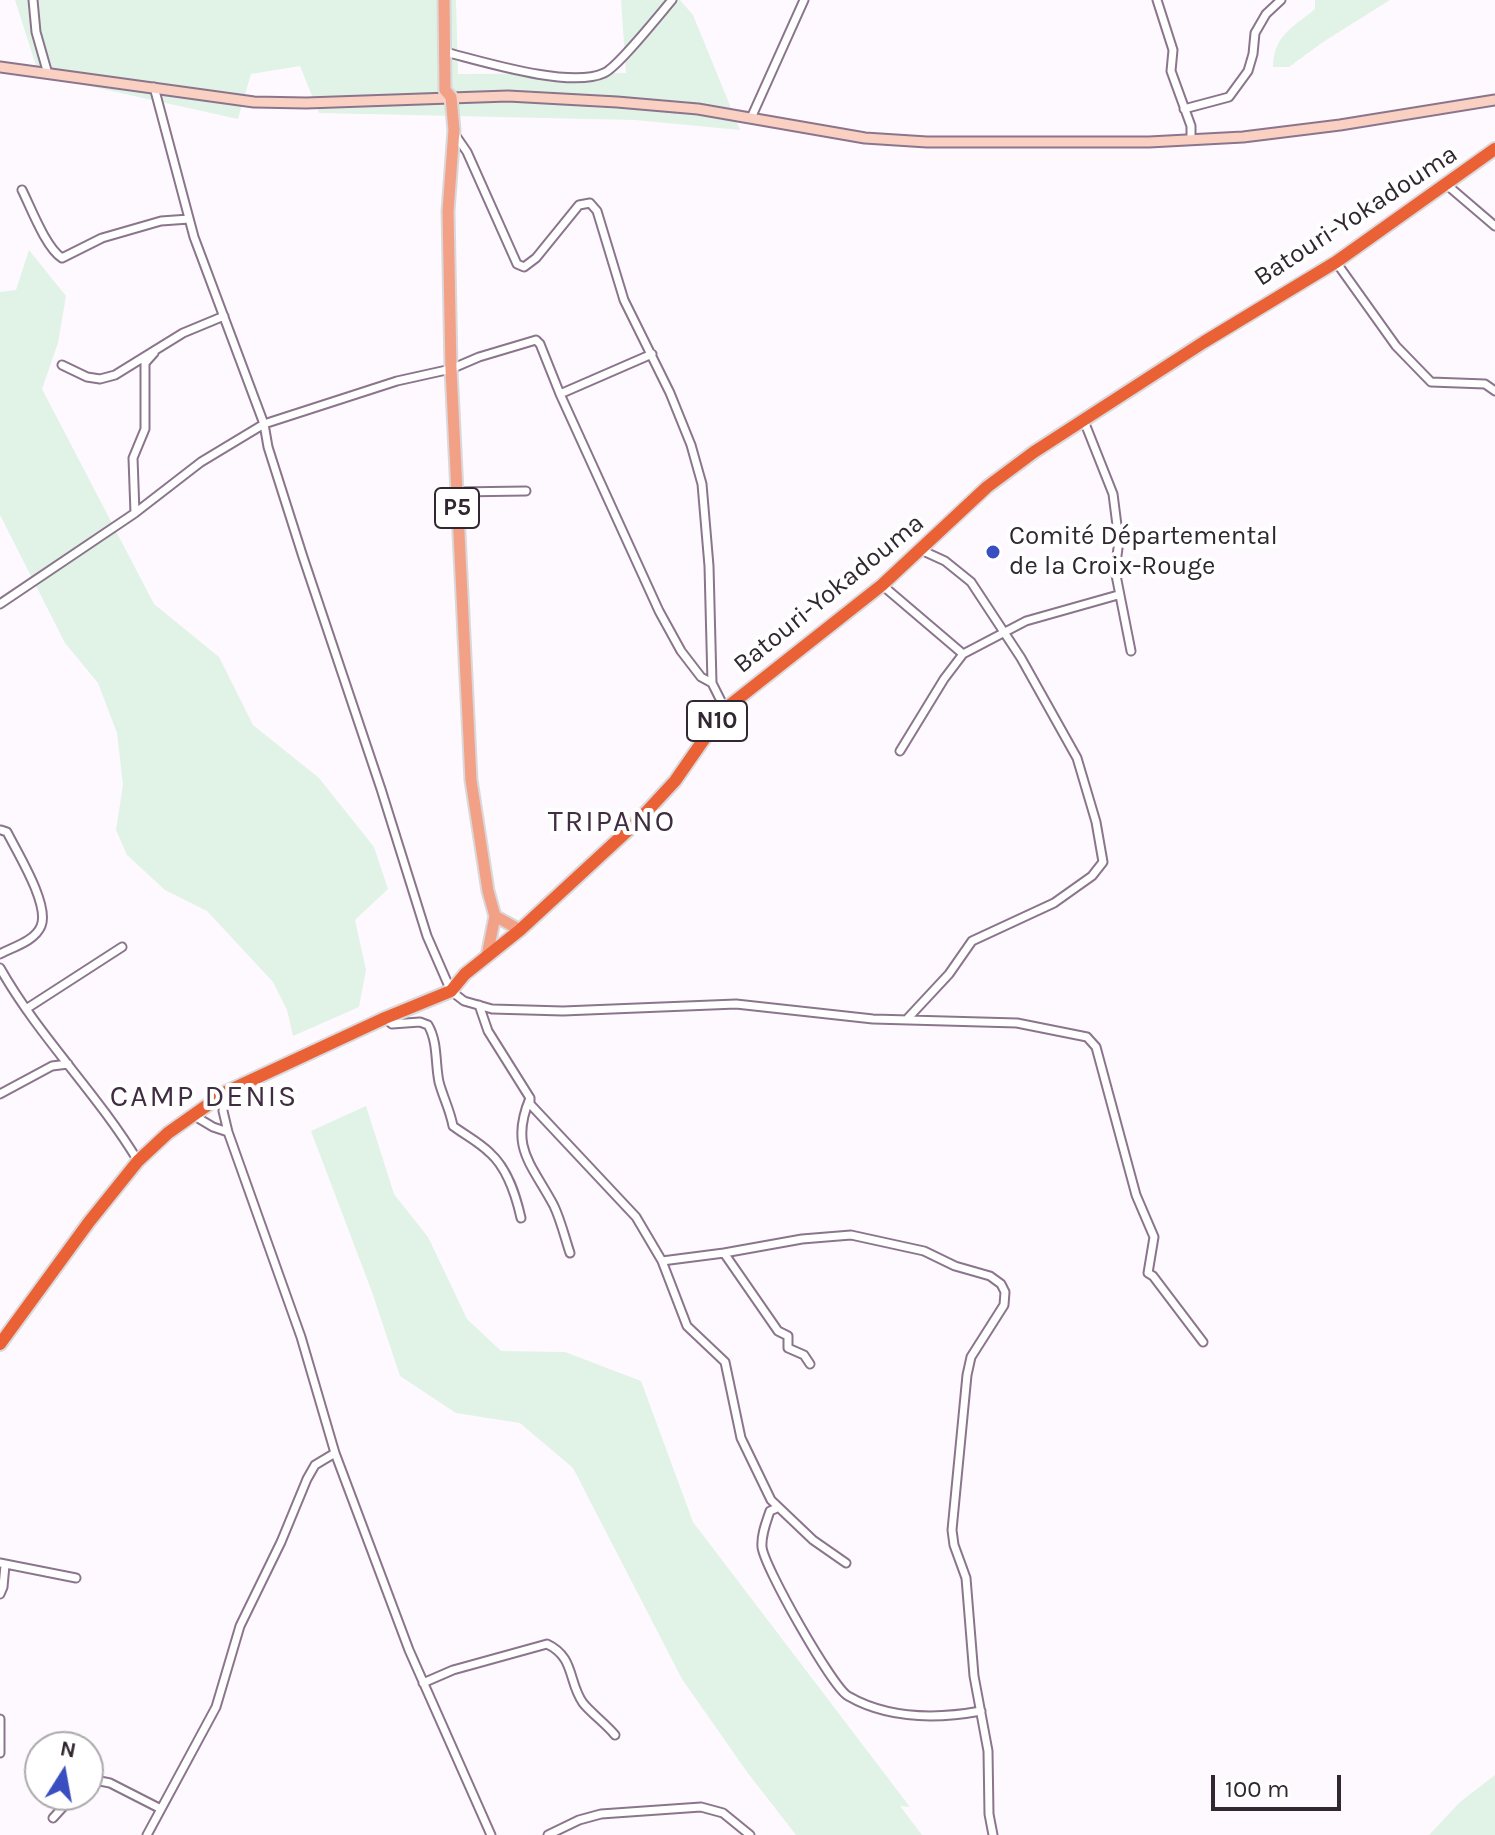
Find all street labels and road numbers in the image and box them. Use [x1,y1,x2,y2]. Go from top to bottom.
street label: Batouri-Yokadouma [1248,139,1464,293]
road number: P5 [435,488,479,528]
street label: Batouri-Yokadouma [727,508,931,680]
road number: N10 [687,701,747,741]

